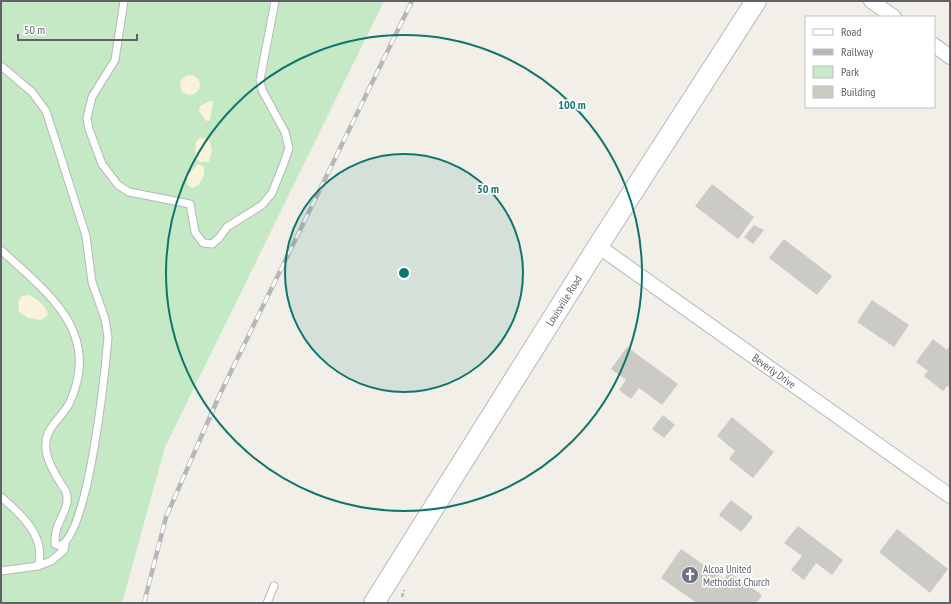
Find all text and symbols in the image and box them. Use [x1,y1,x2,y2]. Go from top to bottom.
scale bar [18,16,137,42]
legend [805,16,935,108]
text: 50 m [24,22,45,37]
text: Road [841,24,861,39]
text: Railway [841,44,874,59]
text: Park [841,64,859,79]
text: Building [841,84,876,99]
text: 100 m [558,97,586,112]
text: 50 m [477,181,499,196]
centre of rings [397,266,411,280]
street label: Louisville Road [543,272,585,329]
street label: Beverly Drive [750,351,799,392]
place label: Alcoa United Methodist Church [703,562,770,589]
church icon: Alcoa United Methodist Church [680,565,700,585]

